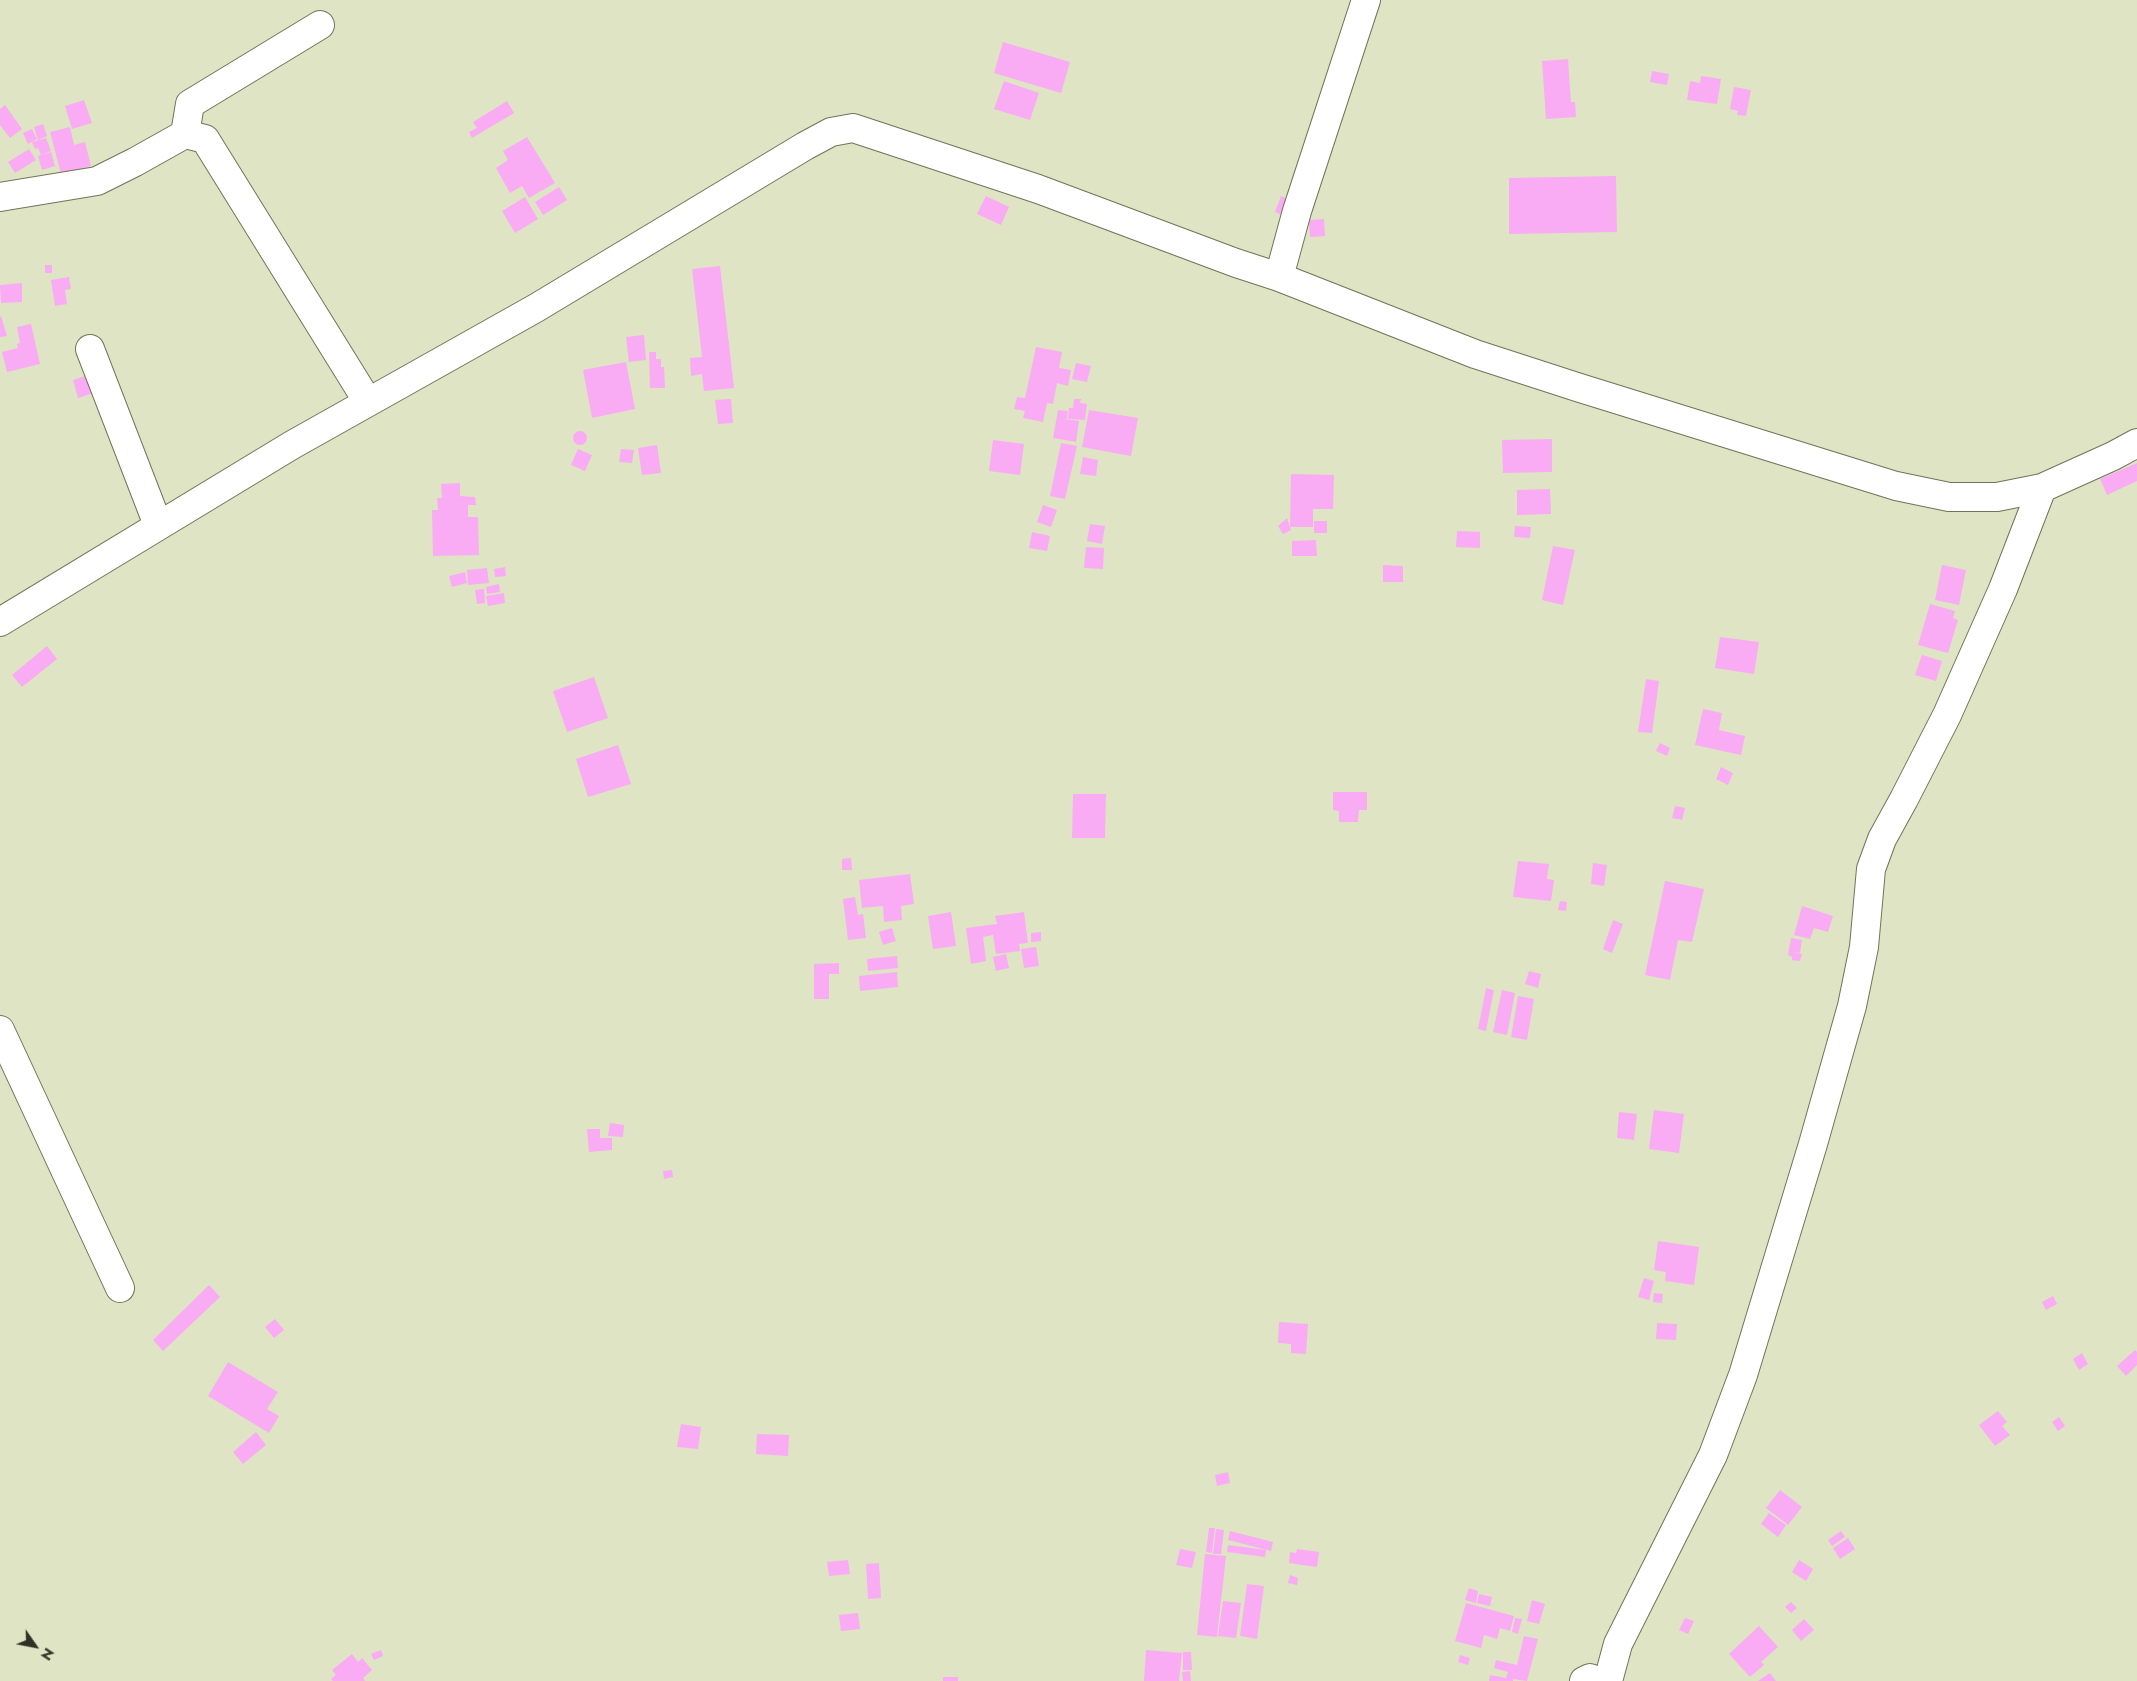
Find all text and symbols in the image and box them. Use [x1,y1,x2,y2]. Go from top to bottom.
north arrow [10,1621,60,1671]
text: N [36,1644,59,1664]

